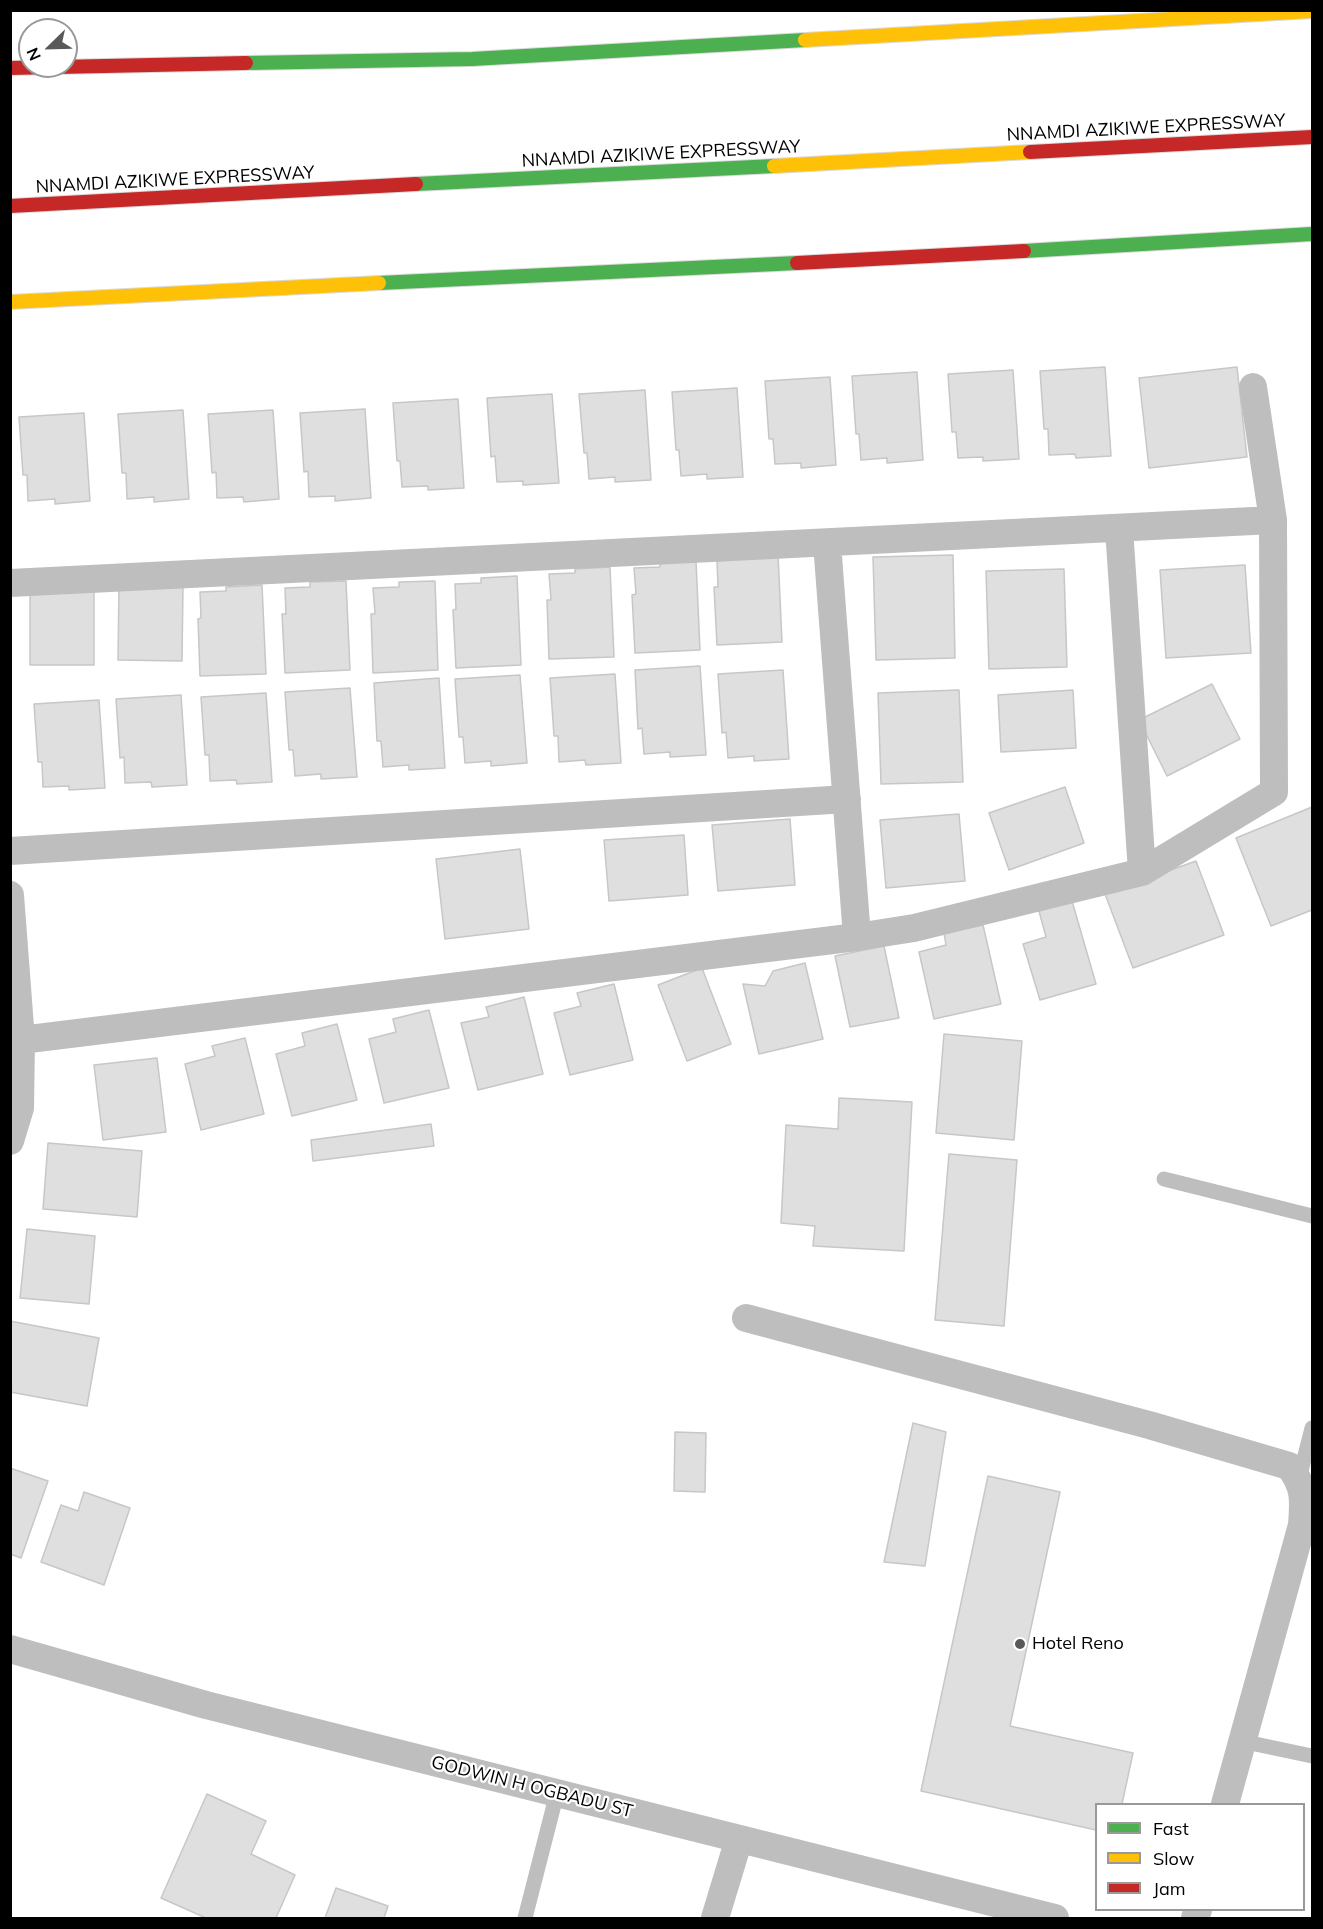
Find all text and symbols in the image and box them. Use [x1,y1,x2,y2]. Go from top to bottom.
north arrow [18,18,78,78]
text: N [22,45,45,64]
street label: NNAMDI AZIKIWE EXPRESSWAY [1006,110,1286,146]
street label: NNAMDI AZIKIWE EXPRESSWAY [521,136,801,172]
street label: NNAMDI AZIKIWE EXPRESSWAY [35,162,315,198]
place label: Hotel Reno [1032,1633,1124,1655]
marker: Hotel Reno [1013,1637,1027,1651]
street label: GODWIN H OGBADU ST [429,1751,635,1823]
legend [1095,1803,1305,1911]
text: Fast [1153,1817,1189,1840]
text: Slow [1153,1847,1194,1870]
text: Jam [1153,1877,1186,1900]

